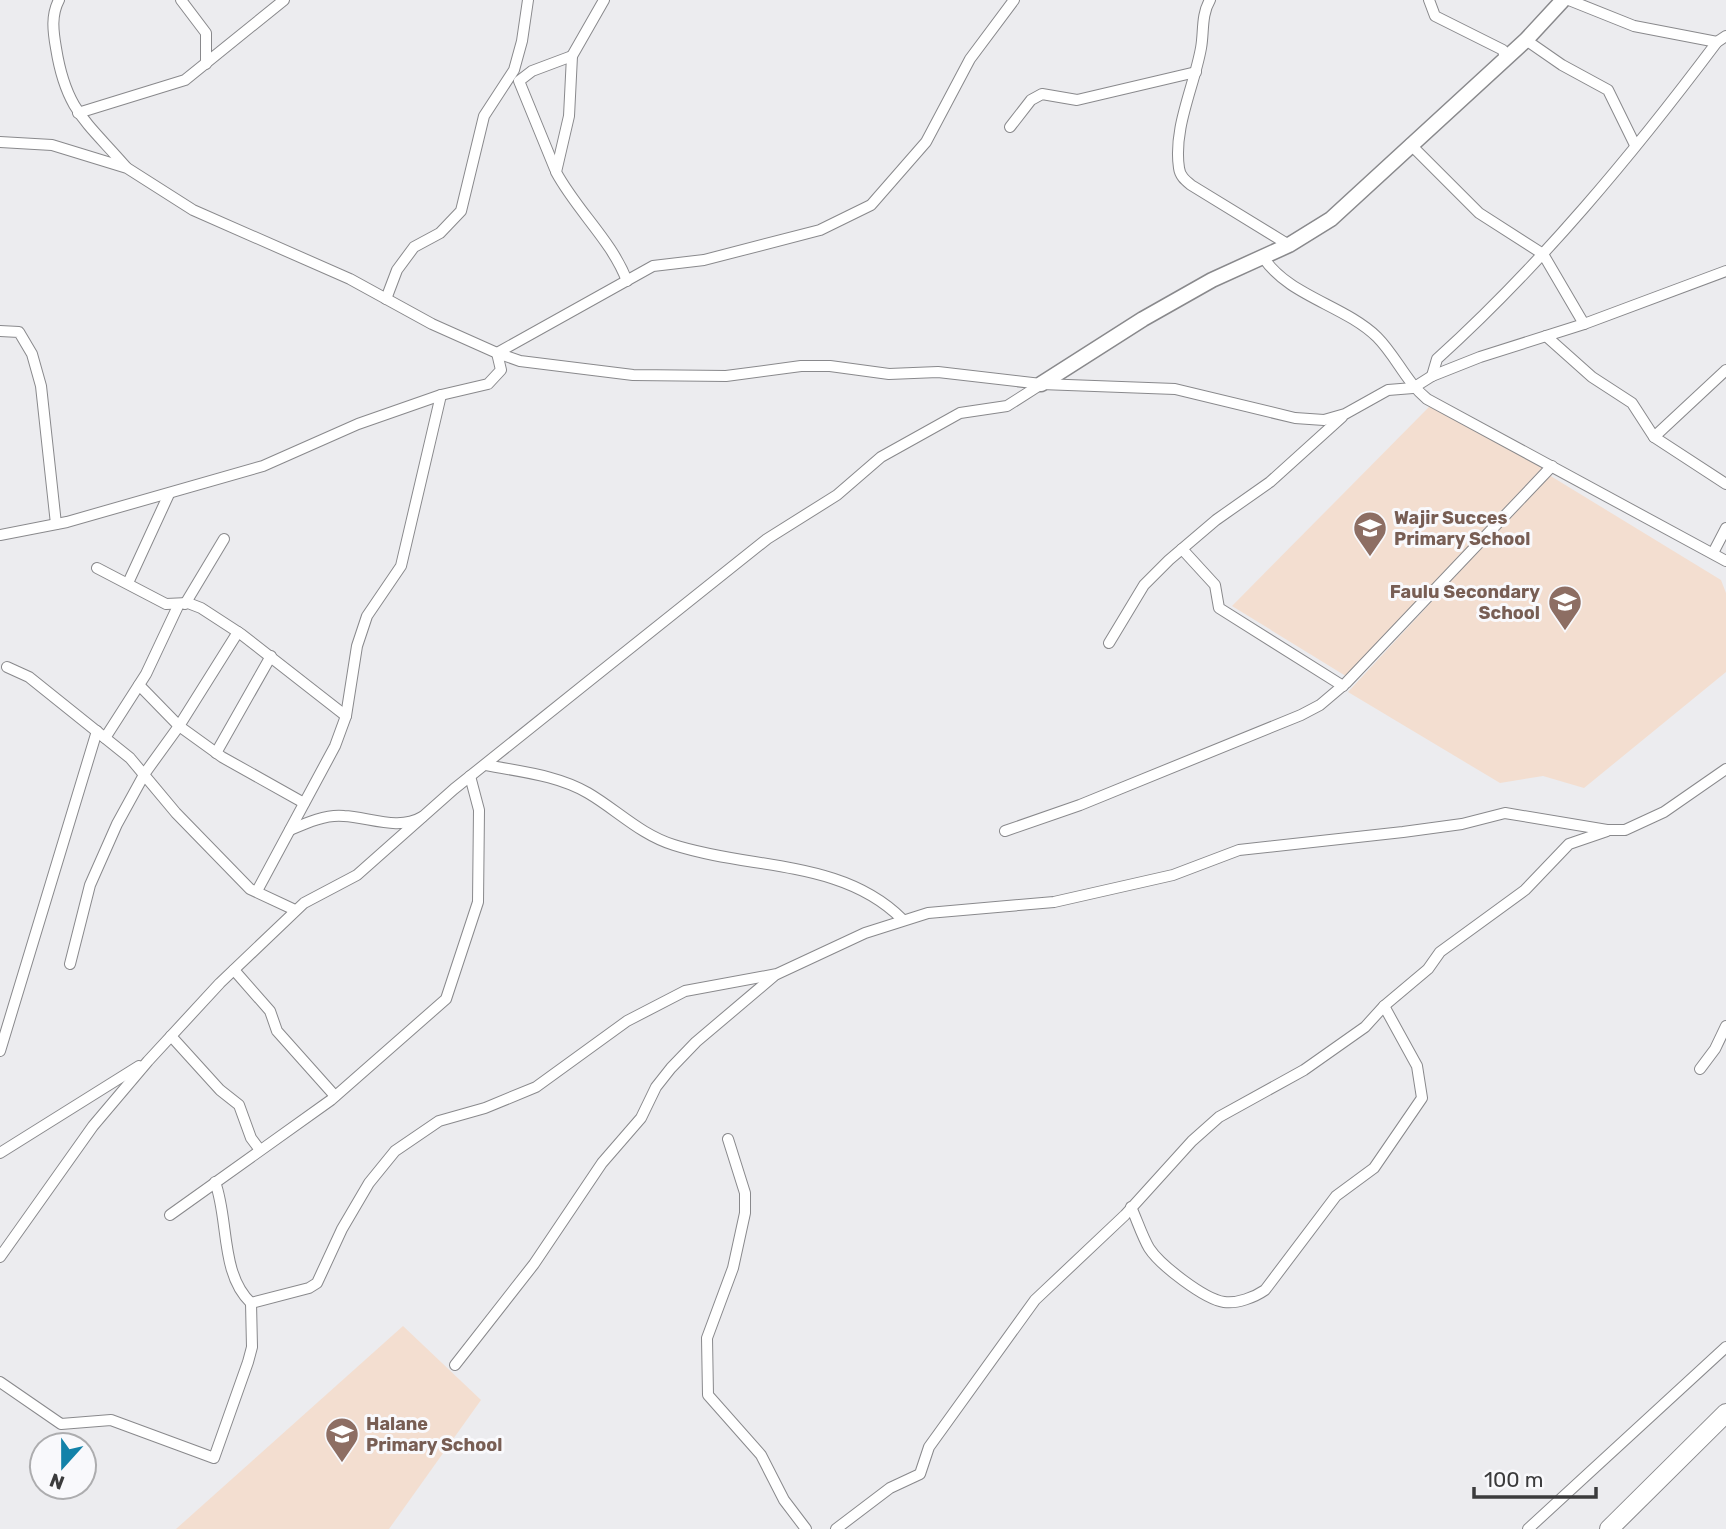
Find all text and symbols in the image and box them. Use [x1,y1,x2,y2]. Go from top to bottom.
place label: Wajir Succes Primary School [1394,507,1530,550]
school or university icon: Wajir Succes Primary School [1351,509,1389,558]
place label: Faulu Secondary School [1390,581,1540,624]
school or university icon: Faulu Secondary School [1546,583,1584,632]
place label: Halane Primary School [366,1413,502,1456]
school or university icon: Halane Primary School [323,1415,361,1464]
north arrow [28,1431,98,1501]
scale bar [1474,1456,1596,1500]
text: 100 m [1484,1467,1543,1492]
text: N [47,1468,68,1495]

